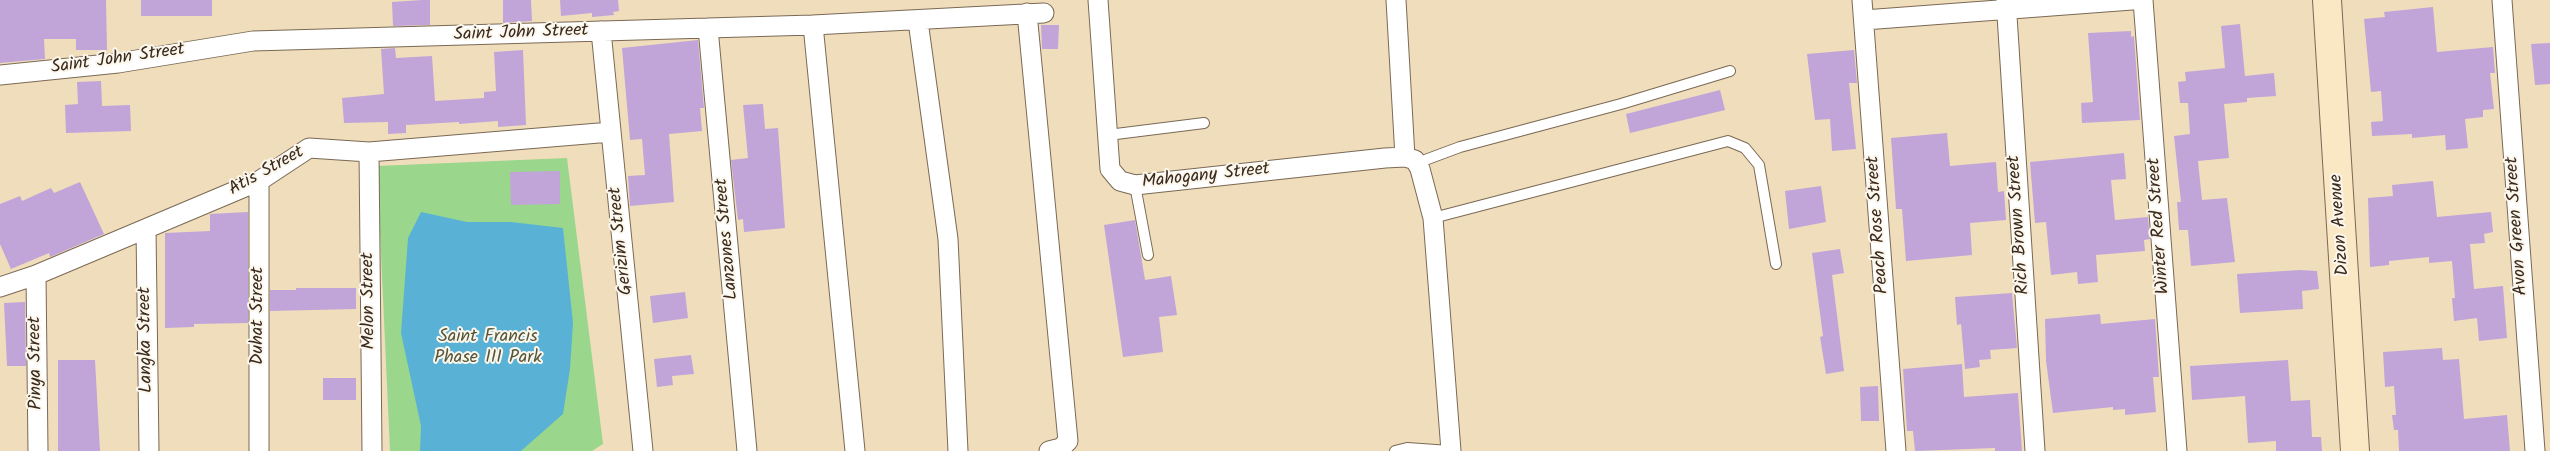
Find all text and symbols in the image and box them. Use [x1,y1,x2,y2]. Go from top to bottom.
street label: Saint John Street [453,21,589,47]
street label: Saint John Street [50,40,186,80]
street label: Atis Street [226,143,308,201]
street label: Peach Rose Street [1863,155,1895,295]
street label: Rich Brown Street [2004,155,2036,295]
street label: Avon Green Street [2502,156,2534,296]
street label: Winter Red Street [2144,157,2176,295]
street label: Mahogany Street [1141,160,1271,194]
street label: Dizon Avenue [2327,173,2355,277]
street label: Lanzones Street [712,177,744,301]
street label: Gerizim Street [606,186,638,296]
street label: Melon Street [358,252,382,350]
street label: Duhat Street [248,267,270,365]
street label: Langka Street [135,287,159,393]
street label: Pinya Street [25,316,49,410]
park label: Saint Francis Phase III Park [434,327,542,369]

